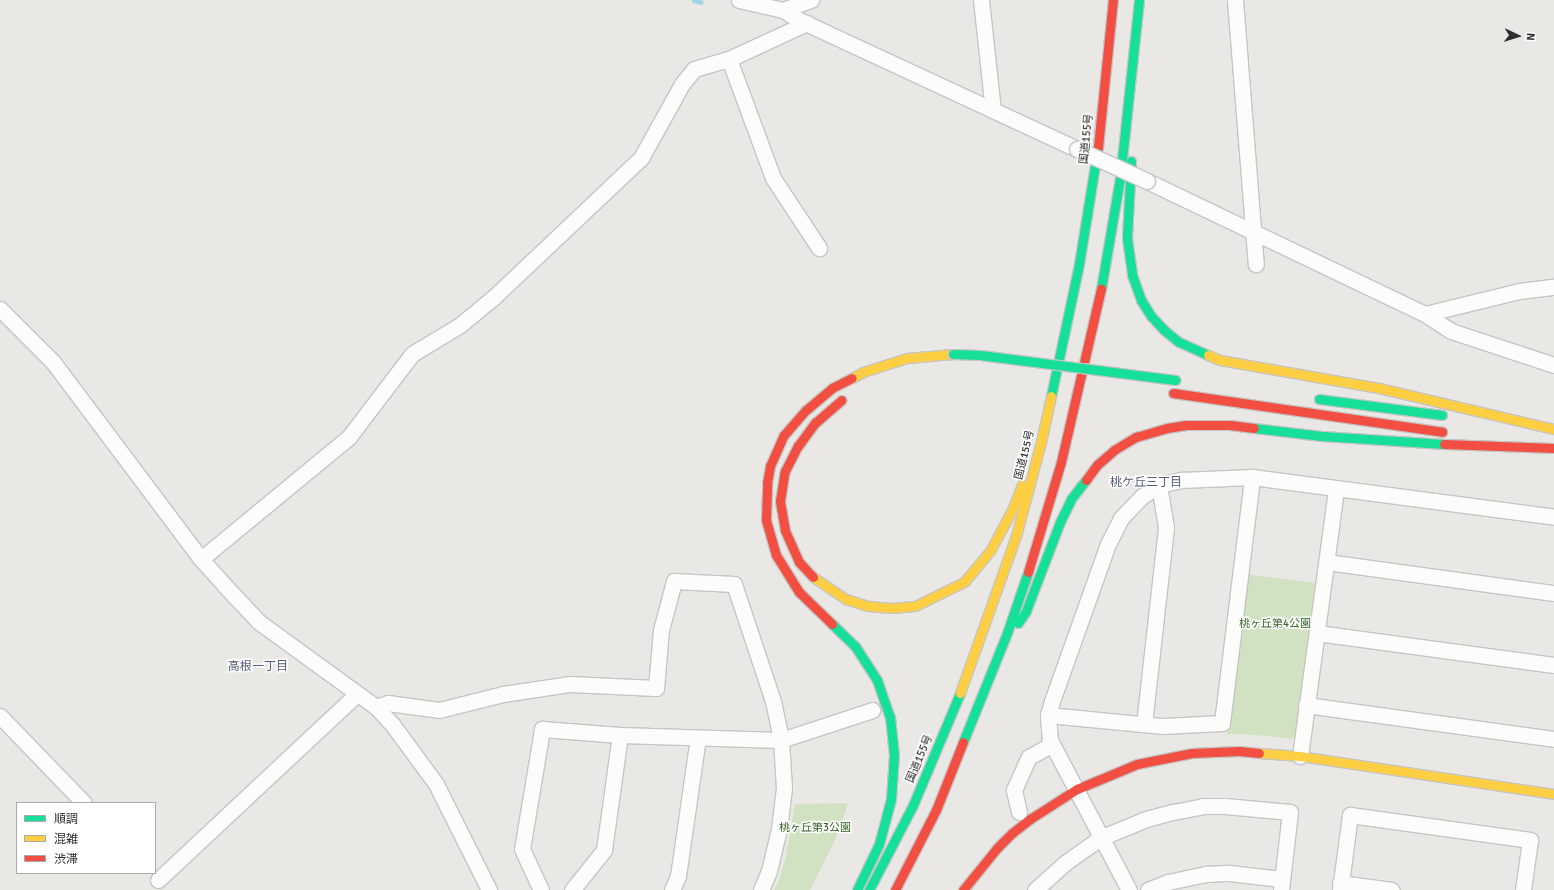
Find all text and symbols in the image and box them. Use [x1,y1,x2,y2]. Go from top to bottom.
north arrow [1498,16,1538,56]
text: N [1524,33,1537,41]
street label: 国道155号 [1078,113,1096,165]
street label: 国道155号 [1012,429,1038,481]
district label: 桃ケ丘三丁目 [1110,476,1182,490]
park label: 桃ヶ丘第4公園 [1239,617,1311,631]
district label: 高根一丁目 [228,660,288,674]
street label: 国道155号 [904,733,936,785]
legend [16,802,156,874]
text: 順調 [54,812,78,827]
park label: 桃ヶ丘第3公園 [779,821,851,835]
text: 混雑 [54,832,78,847]
text: 渋滞 [54,852,78,867]

